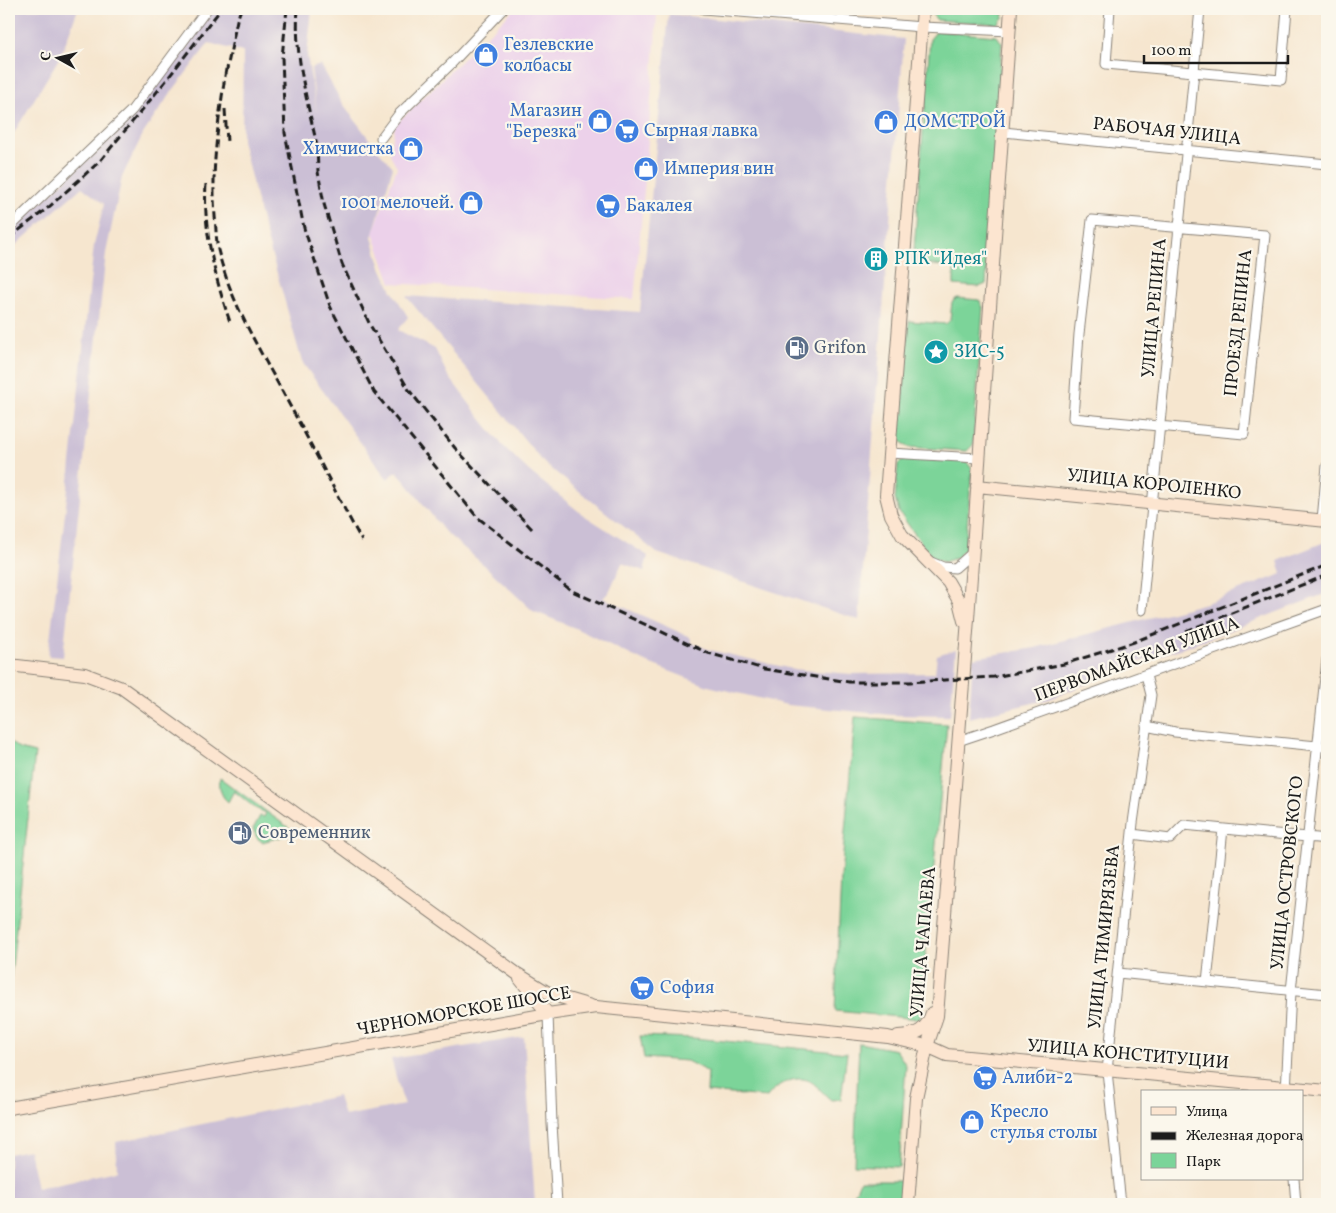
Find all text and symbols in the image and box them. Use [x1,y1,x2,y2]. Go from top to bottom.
north arrow [32,32,82,82]
scale bar [1144,32,1287,64]
place label: Гезлевские колбасы [504,33,594,79]
text: 100 m [1151,41,1191,62]
shop icon: Гезлевские колбасы [473,42,499,68]
text: С [37,51,57,62]
place label: Магазин "Березка" [506,99,582,145]
shop icon: Магазин "Березка" [587,108,613,134]
shop icon: ДОМСТРОЙ [873,109,899,135]
place label: ДОМСТРОЙ [904,110,1006,135]
street label: РАБОЧАЯ УЛИЦА [1092,112,1243,152]
supermarket icon: Сырная лавка [614,118,640,144]
place label: Сырная лавка [644,119,758,144]
shop icon: Химчистка [398,136,424,162]
place label: Химчистка [303,137,394,162]
shop icon: Империя вин [633,156,659,182]
place label: Империя вин [664,157,774,182]
shop icon: 1001 мелочей. [458,190,484,216]
place label: 1001 мелочей. [341,191,454,216]
supermarket icon: Бакалея [595,193,621,219]
place label: Бакалея [626,194,692,219]
street label: УЛИЦА РЕПИНА [1136,237,1174,379]
building icon: РПК "Идея" [863,246,889,272]
place label: РПК "Идея" [894,247,987,272]
street label: ПРОЕЗД РЕПИНА [1219,248,1259,398]
fuel station icon: Grifon [784,335,810,361]
place label: Grifon [814,336,867,361]
place icon: ЗИС-5 [923,339,949,365]
place label: ЗИС-5 [954,340,1005,365]
street label: УЛИЦА КОРОЛЕНКО [1066,463,1242,507]
street label: ПЕРВОМАЙСКАЯ УЛИЦА [1031,611,1243,709]
street label: УЛИЦА ОСТРОВСКОГО [1265,775,1311,971]
fuel station icon: Современник [227,820,253,846]
place label: Современник [258,821,371,846]
street label: УЛИЦА ТИМИРЯЗЕВА [1083,843,1127,1031]
street label: УЛИЦА ЧАПАЕВА [905,865,943,1018]
supermarket icon: София [629,975,655,1001]
place label: София [660,976,714,1001]
street label: ЧЕРНОМОРСКОЕ ШОССЕ [355,981,573,1043]
street label: УЛИЦА КОНСТИТУЦИИ [1026,1034,1230,1076]
supermarket icon: Алиби-2 [972,1065,998,1091]
place label: Алиби-2 [1002,1066,1073,1091]
legend [1141,1090,1304,1180]
place label: Кресло стулья столы [990,1100,1098,1146]
text: Улица [1186,1102,1228,1123]
shop icon: Кресло стулья столы [959,1109,985,1135]
text: Железная дорога [1186,1126,1303,1147]
text: Парк [1186,1152,1221,1173]

